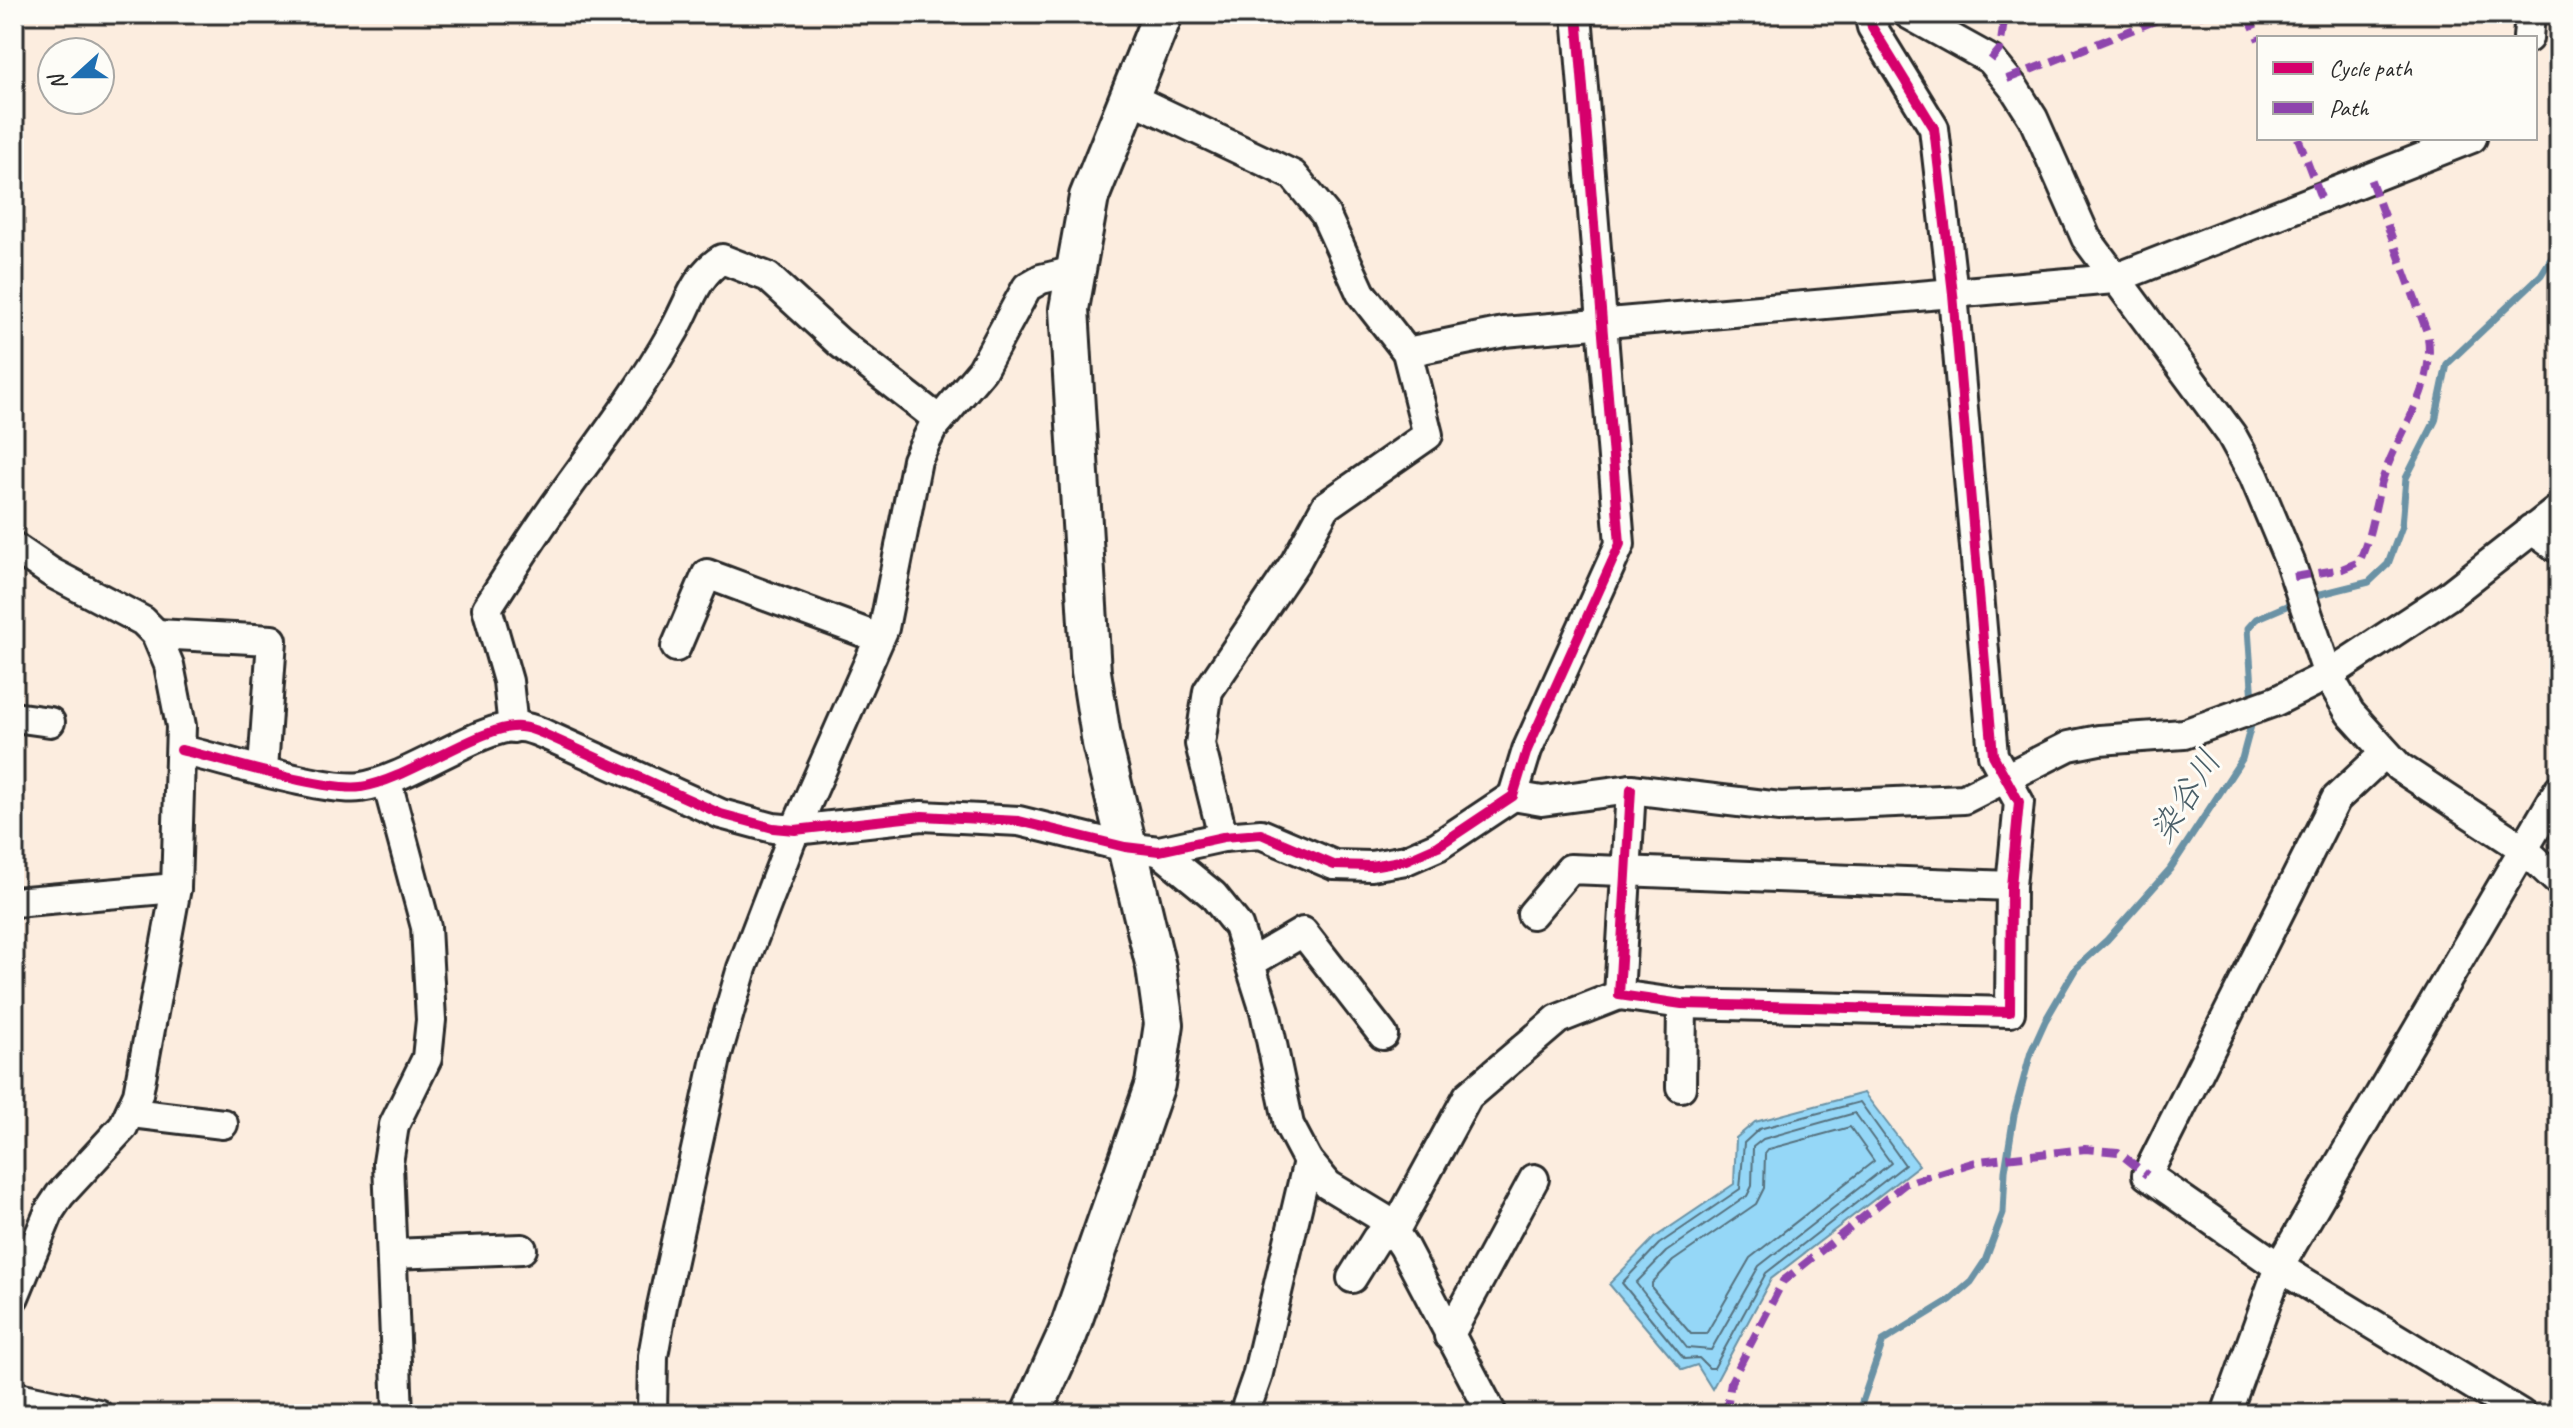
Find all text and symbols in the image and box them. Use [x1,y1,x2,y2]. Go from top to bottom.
north arrow [36,36,116,116]
legend [2257,36,2537,140]
text: Cycle path [2329,53,2413,83]
text: N [42,68,74,94]
text: Path [2329,93,2370,123]
water label: 染谷川 [2140,741,2230,851]

